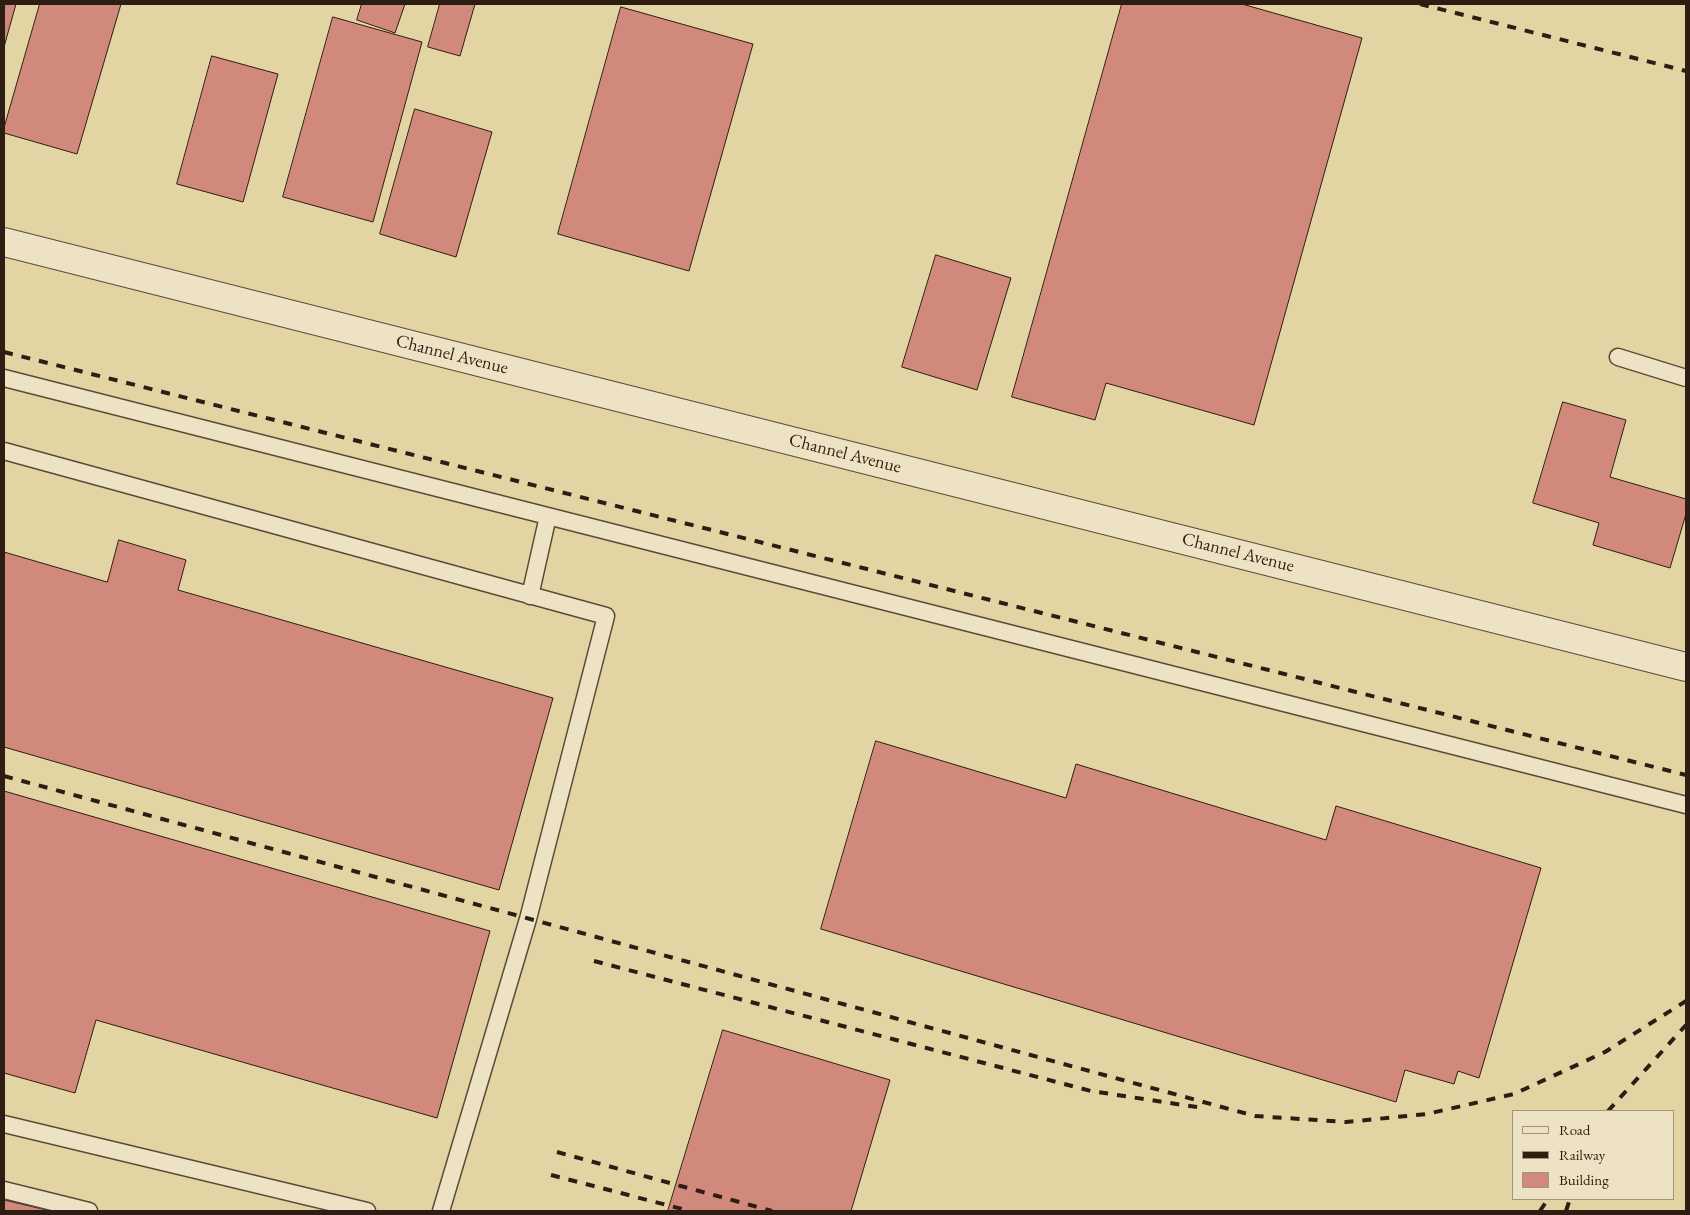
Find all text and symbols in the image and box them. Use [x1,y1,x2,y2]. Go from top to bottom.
street label: Channel Avenue [394,331,510,379]
street label: Channel Avenue [787,430,903,478]
street label: Channel Avenue [1180,529,1296,577]
legend [1512,1110,1675,1200]
text: Road [1559,1120,1590,1139]
text: Railway [1559,1145,1605,1164]
text: Building [1559,1170,1609,1189]

